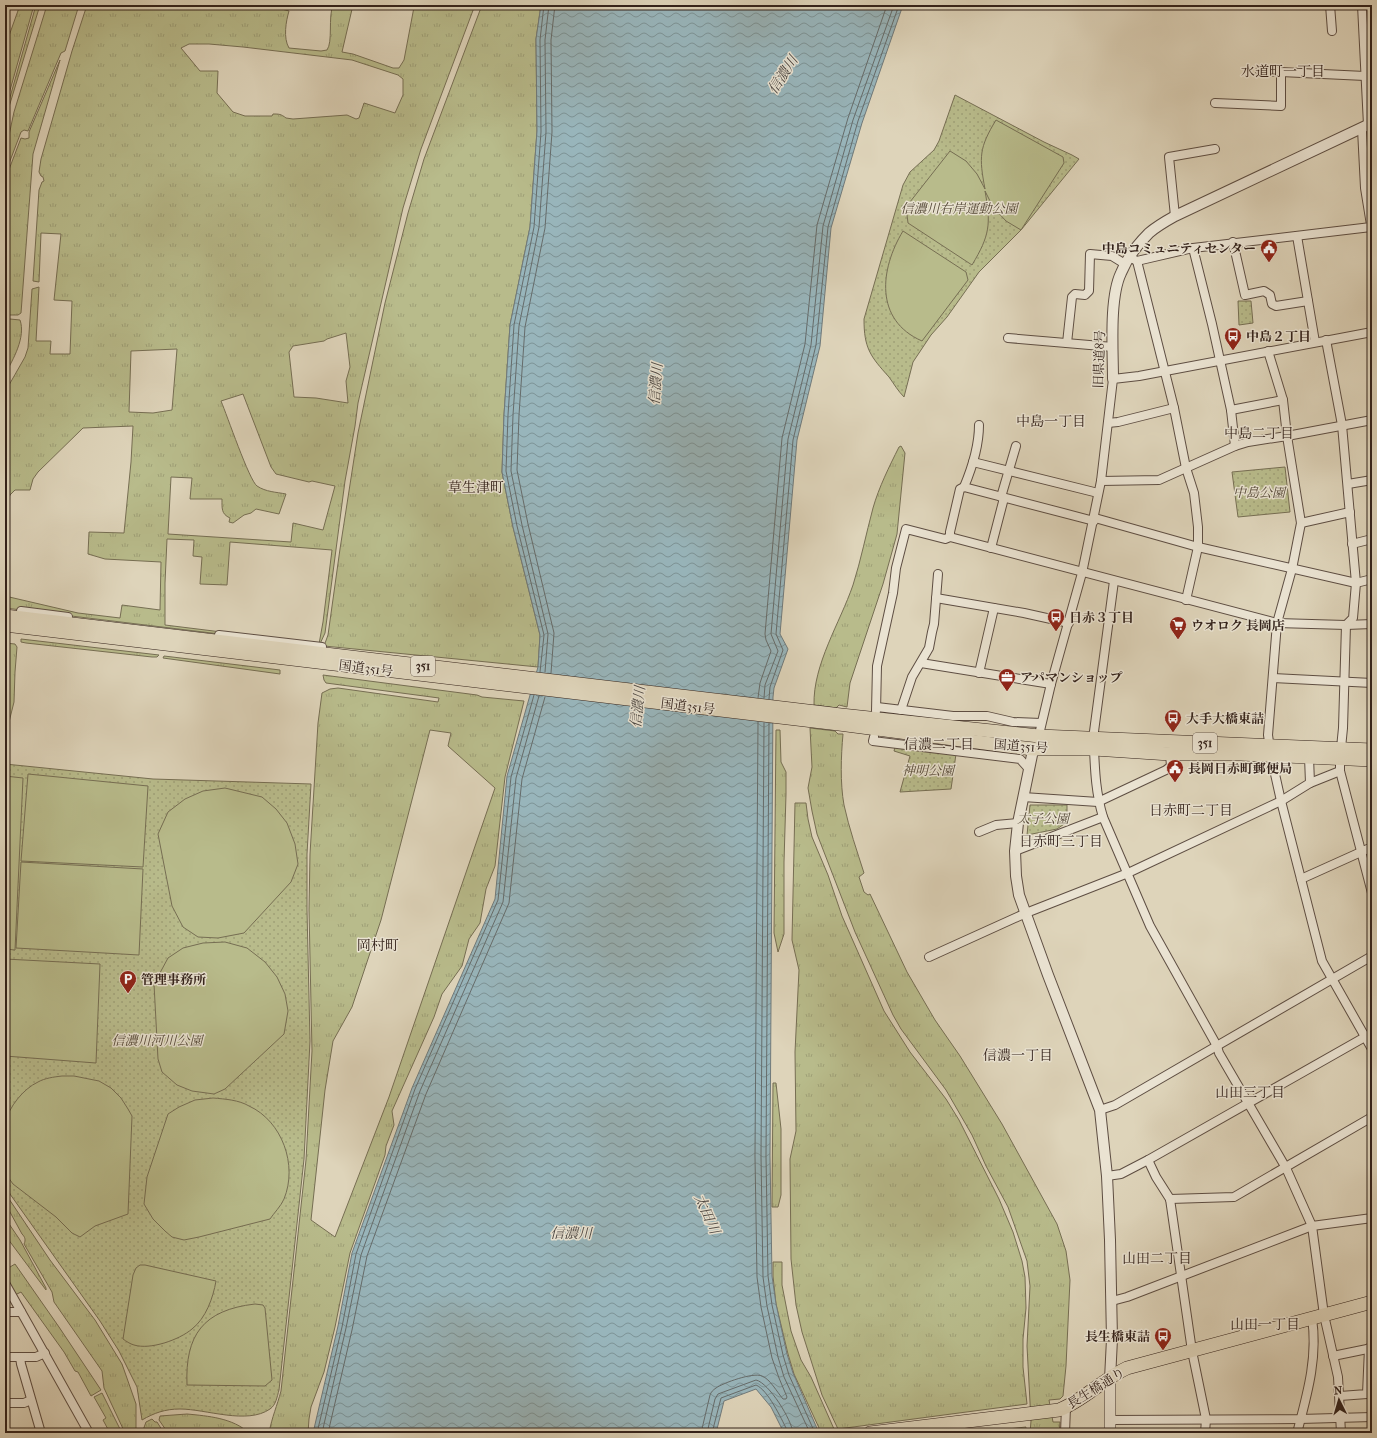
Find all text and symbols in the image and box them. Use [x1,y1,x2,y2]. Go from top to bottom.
water label: 信濃川 [764,51,803,97]
district label: 水道町一丁目 [1241,63,1325,80]
park label: 信濃川右岸運動公園 [900,201,1019,216]
public building icon: 中島コミュニティセンター [1259,238,1279,263]
place label: 中島コミュニティセンター [1102,241,1256,256]
bus stop icon: 中島２丁目 [1223,326,1243,351]
street label: 旧県道8号 [1090,329,1108,389]
place label: 中島２丁目 [1246,329,1311,344]
water label: 信濃川 [646,360,666,406]
district label: 中島一丁目 [1016,413,1086,430]
district label: 中島二丁目 [1224,425,1294,442]
district label: 草生津町 [448,479,504,496]
park label: 中島公園 [1233,485,1287,500]
bus stop icon: 日赤３丁目 [1046,607,1066,632]
place label: 日赤３丁目 [1069,610,1134,625]
supermarket icon: ウオロク 長岡店 [1168,615,1188,640]
place label: ウオロク 長岡店 [1191,618,1285,633]
road number: 351 [411,656,435,676]
street label: 国道351号 [338,657,394,679]
office icon: アパマンショップ [997,667,1017,692]
place label: アパマンショップ [1020,670,1122,685]
water label: 信濃川 [627,683,649,729]
street label: 国道351号 [660,695,716,717]
bus stop icon: 大手大橋東詰 [1163,708,1183,733]
place label: 大手大橋東詰 [1186,711,1264,726]
road number: 351 [1193,733,1217,753]
district label: 信濃二丁目 [904,736,974,753]
street label: 国道351号 [993,737,1049,755]
public building icon: 長岡日赤町郵便局 [1165,758,1185,783]
place label: 長岡日赤町郵便局 [1188,761,1292,776]
park label: 神明公園 [902,763,956,778]
district label: 日赤町二丁目 [1149,802,1233,819]
park label: 太子公園 [1017,811,1071,826]
district label: 日赤町三丁目 [1019,833,1103,850]
district label: 岡村町 [357,937,399,954]
parking icon: 管理事務所 [118,969,138,994]
place label: 管理事務所 [141,972,206,987]
park label: 信濃川河川公園 [111,1033,204,1048]
district label: 信濃一丁目 [983,1047,1053,1064]
district label: 山田三丁目 [1215,1084,1285,1101]
water label: 太田川 [691,1191,724,1238]
water label: 信濃川 [550,1225,594,1242]
district label: 山田二丁目 [1122,1250,1192,1267]
district label: 山田一丁目 [1230,1316,1300,1333]
bus stop icon: 長生橋東詰 [1153,1326,1173,1351]
place label: 長生橋東詰 [1085,1329,1150,1344]
street label: 長生橋通り [1064,1364,1128,1412]
north arrow [1319,1380,1359,1420]
text: N [1333,1384,1344,1397]

